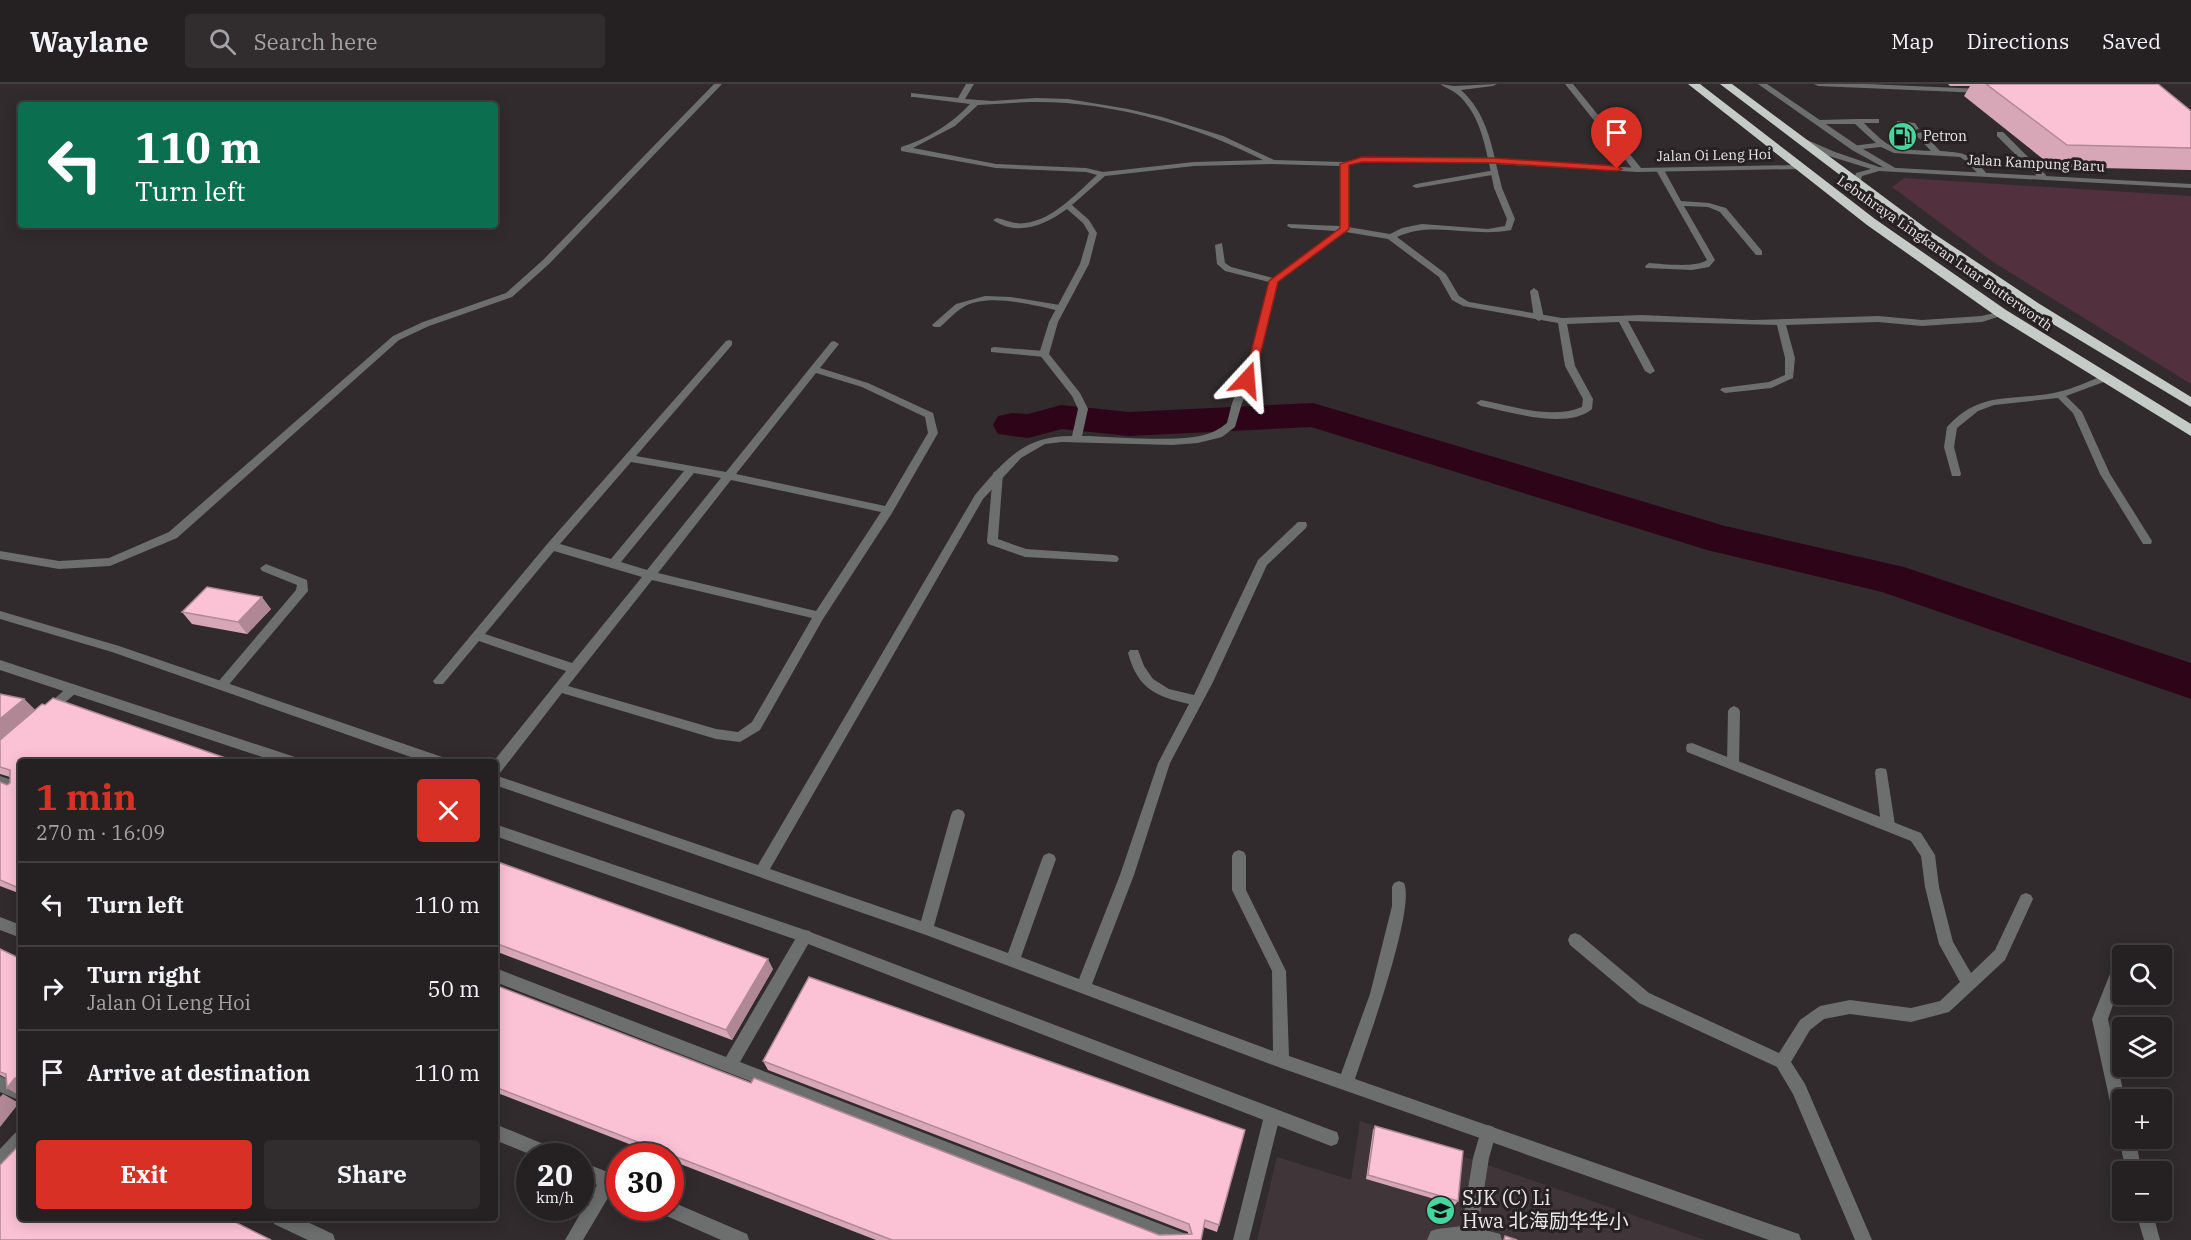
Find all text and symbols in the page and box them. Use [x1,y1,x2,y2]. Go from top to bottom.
search box [185,14,605,68]
text: Waylane [30,23,149,60]
icon: search [206,25,239,58]
text: Search here [254,27,378,56]
text: Map [1891,27,1934,55]
text: Directions [1967,27,2069,55]
text: Saved [2102,27,2161,55]
pin [1591,107,1642,169]
icon: arrive [1600,116,1633,149]
text: 110 m [135,120,261,175]
fuel station icon: Petron [1886,120,1918,152]
icon: left [36,126,114,204]
place label: Petron [1923,127,1967,145]
street label: Jalan Oi Leng Hoi [1657,145,1771,165]
street label: Jalan Kampung Baru [1967,150,2106,176]
street label: Lebuhraya Lingkaran Luar Butterworth [1834,171,2056,335]
text: Turn left [135,173,246,208]
position arrow [1215,348,1279,412]
text: 1 min [36,773,137,820]
button: close [417,779,480,842]
text: 270 m · 16:09 [36,819,165,846]
icon: left [36,888,69,921]
text: Turn left [87,890,183,919]
text: 110 m [414,890,480,919]
map controls [2112,945,2172,1221]
button: search [2112,945,2172,1005]
text: Turn right [87,960,201,989]
icon: right [36,972,69,1005]
text: 50 m [428,974,480,1003]
text: Jalan Oi Leng Hoi [87,989,251,1016]
button: layers [2112,1017,2172,1077]
icon: arrive [36,1056,69,1089]
text: Arrive at destination [87,1058,310,1087]
text: 110 m [414,1058,480,1087]
button: + [2112,1089,2172,1149]
button: Exit [36,1140,252,1209]
button: Share [264,1140,480,1209]
speed limit sign: 30 [606,1143,684,1221]
text: 20 [537,1155,573,1194]
button: − [2112,1161,2172,1221]
place label: SJK (C) Li Hwa 北海励华华小 [1462,1184,1629,1234]
text: km/h [536,1188,574,1207]
school or university icon: SJK (C) Li Hwa 北海励华华小 [1425,1194,1457,1226]

